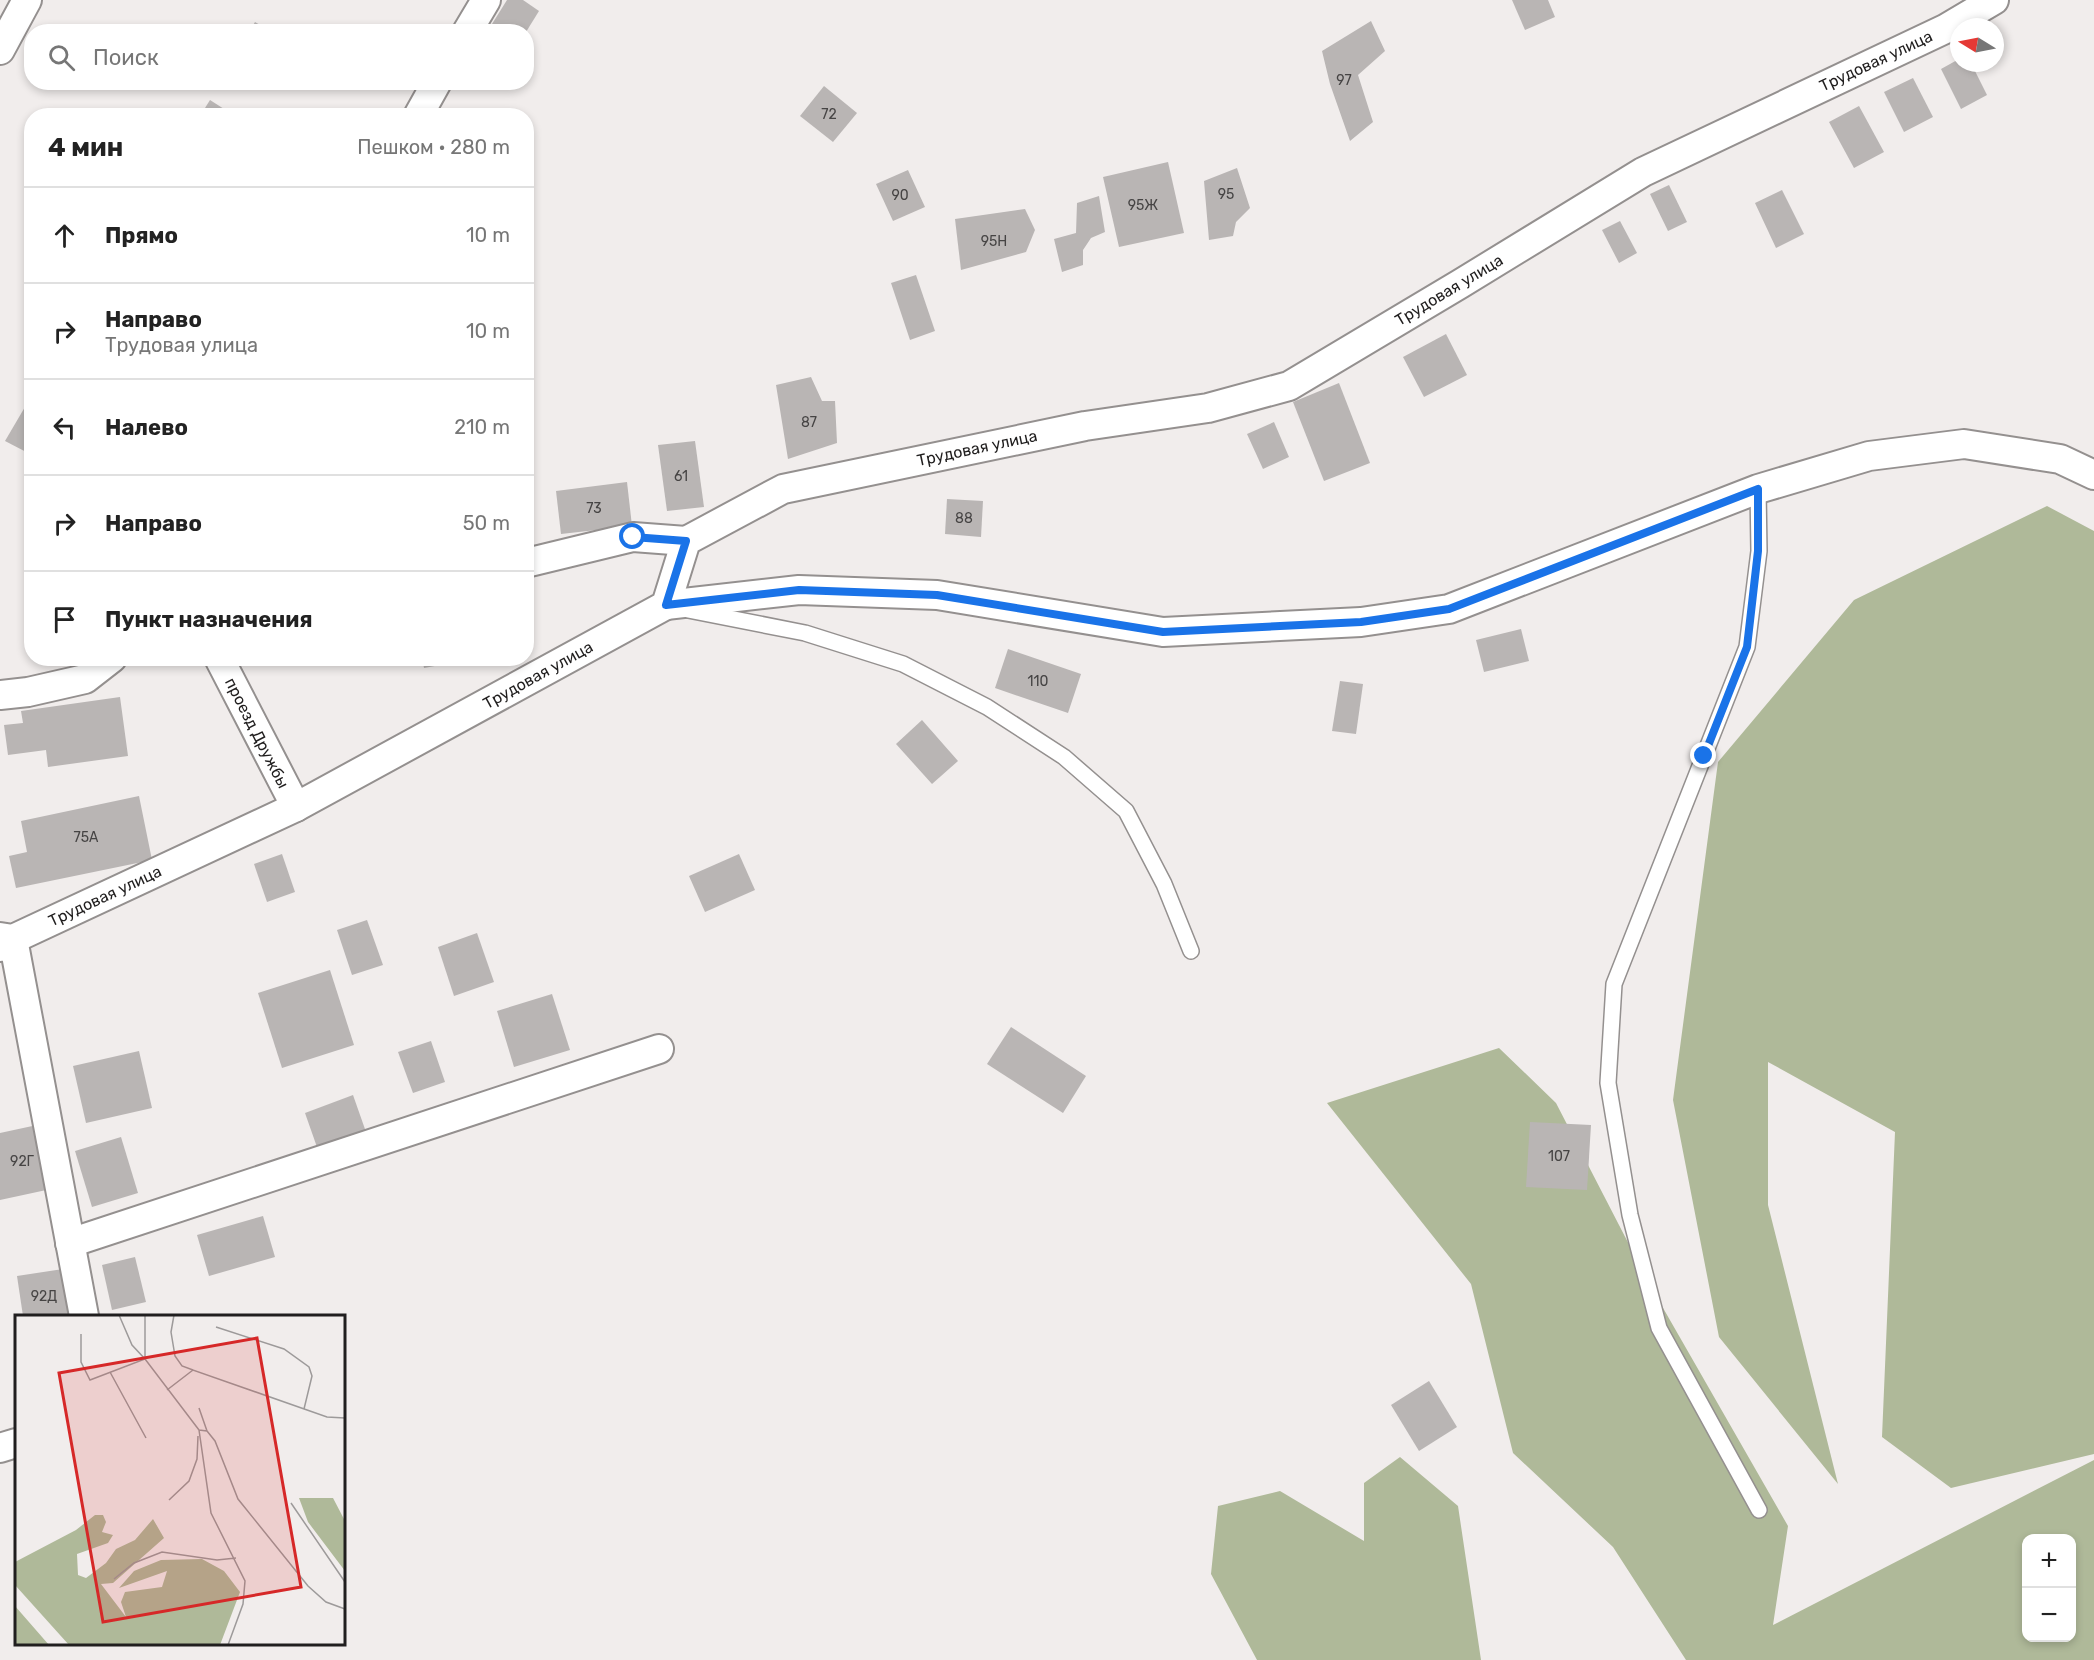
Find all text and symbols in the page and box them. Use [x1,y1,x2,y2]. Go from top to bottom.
north arrow [1950,18,2004,72]
search box [24,24,534,90]
street label: Трудовая улица [1816,27,1936,95]
icon: search [45,41,78,74]
text: Поиск [93,44,159,71]
house number: 97 [1336,72,1352,89]
house number: 72 [821,106,837,123]
text: 4 мин [48,132,123,163]
text: Пешком · 280 m [357,135,510,159]
house number: 95 [1218,186,1234,203]
house number: 90 [891,187,909,204]
house number: 95Ж [1128,197,1158,214]
icon: ahead [48,219,81,252]
text: Прямо [105,222,178,249]
text: 10 m [466,223,510,247]
house number: 95Н [981,233,1007,250]
street label: Трудовая улица [1392,250,1506,330]
text: Направо [105,306,202,333]
icon: right [48,315,81,348]
text: 10 m [466,319,510,343]
text: Трудовая улица [105,333,258,357]
icon: left [48,411,81,444]
text: Налево [105,414,188,441]
house number: 87 [801,414,817,431]
text: 210 m [454,415,510,439]
street label: Трудовая улица [915,426,1039,470]
house number: 61 [674,468,688,485]
house number: 73 [586,500,602,517]
icon: right [48,507,81,540]
text: Направо [105,510,202,537]
house number: 88 [955,510,973,527]
text: 50 m [463,511,510,535]
route start [619,523,645,549]
icon: arrive [48,603,81,636]
text: Пункт назначения [105,606,313,633]
street label: Трудовая улица [480,637,596,713]
house number: 110 [1028,673,1049,690]
street label: проезд Дружбы [221,675,293,791]
route end [1690,742,1716,768]
house number: 75А [74,829,99,846]
street label: Трудовая улица [45,862,165,930]
house number: 107 [1548,1148,1570,1165]
house number: 92Г [10,1153,35,1170]
house number: 92Д [31,1288,57,1305]
inset map [15,1315,345,1645]
map controls [2022,1534,2076,1642]
button: + [2022,1534,2076,1588]
button: − [2022,1588,2076,1642]

